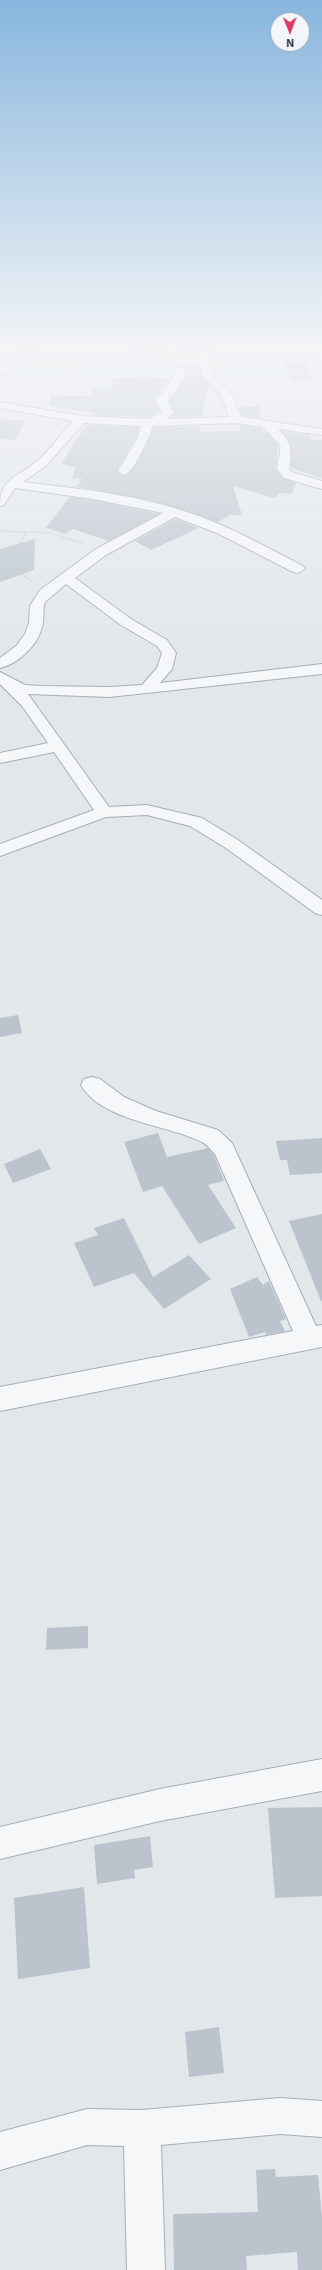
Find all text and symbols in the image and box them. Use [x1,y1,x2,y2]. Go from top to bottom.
north arrow [270,12,310,52]
text: N [286,37,294,50]

